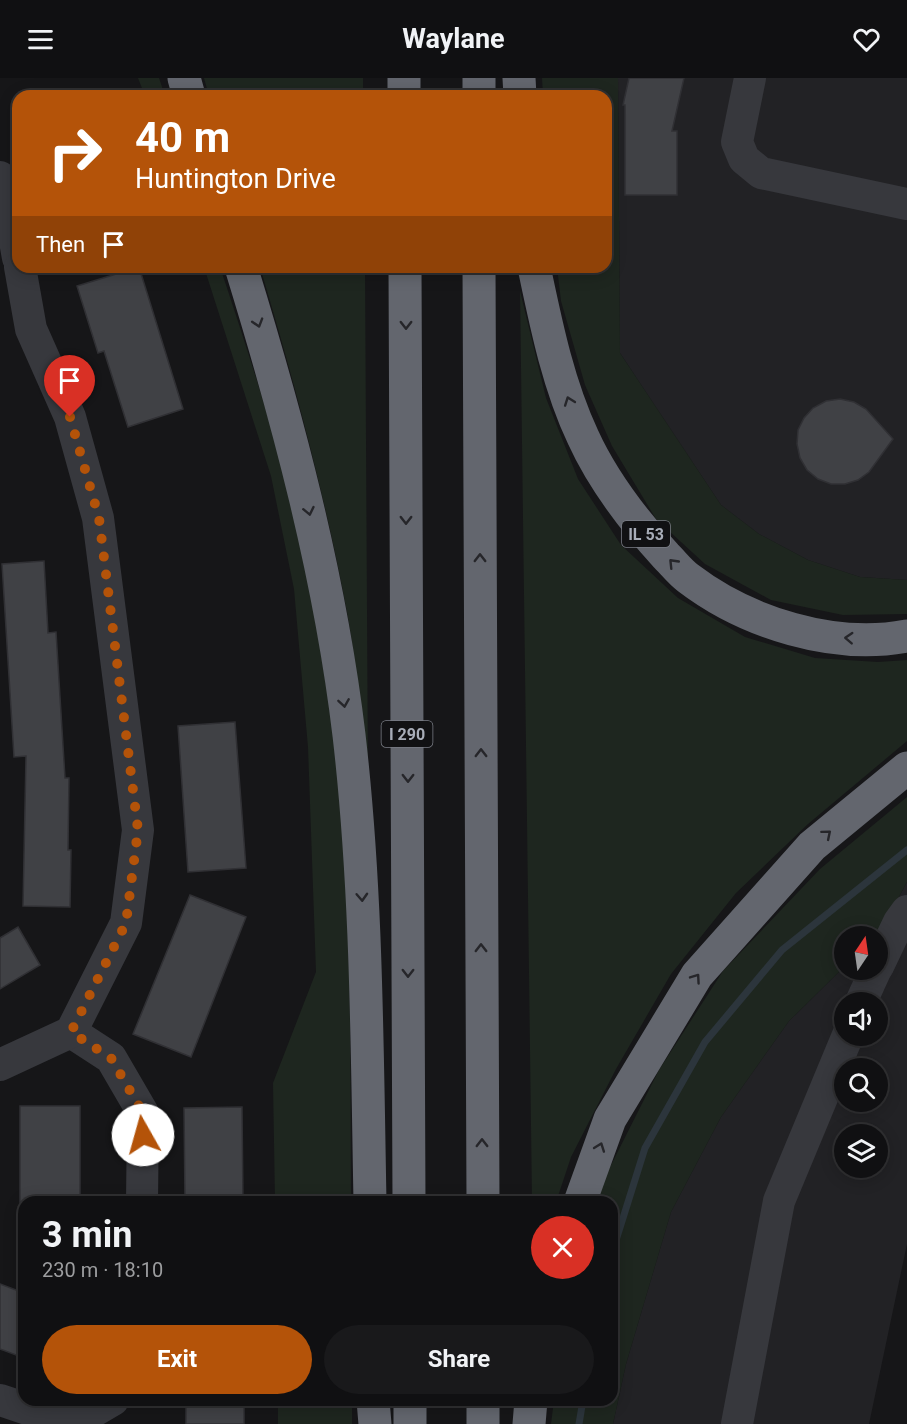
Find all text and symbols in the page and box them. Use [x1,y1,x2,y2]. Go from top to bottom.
icon: menu [24,23,57,56]
text: Waylane [402,23,505,55]
icon: heart [850,23,883,56]
text: 40 m [135,113,230,162]
icon: right [36,114,114,192]
text: Huntington Drive [135,163,336,195]
icon: arrive [97,228,130,261]
text: Then [36,232,85,257]
one-way arrow [251,317,263,328]
one-way arrow [400,321,412,330]
pin [44,355,95,417]
icon: arrive [53,364,86,397]
one-way arrow [564,396,577,406]
one-way arrow [302,506,315,516]
one-way arrow [400,516,412,525]
road number: IL 53 [622,521,670,547]
one-way arrow [474,554,486,563]
one-way arrow [670,559,681,570]
one-way arrow [844,631,853,644]
one-way arrow [337,698,349,708]
road number: I 290 [382,721,432,747]
one-way arrow [474,749,487,758]
one-way arrow [402,774,414,783]
one-way arrow [820,830,831,841]
one-way arrow [356,893,369,902]
north arrow [834,926,888,980]
map controls [834,926,888,1178]
one-way arrow [475,944,487,953]
one-way arrow [402,969,414,978]
one-way arrow [689,973,700,984]
button: sound [834,992,888,1046]
button: search [834,1058,888,1112]
position arrow [111,1103,175,1167]
button: layers [834,1124,888,1178]
one-way arrow [476,1139,488,1148]
one-way arrow [592,1142,605,1152]
text: 3 min [42,1214,133,1256]
button: close [531,1216,594,1279]
text: 230 m · 18:10 [42,1258,163,1282]
button: Exit [42,1325,312,1394]
button: Share [324,1325,594,1394]

